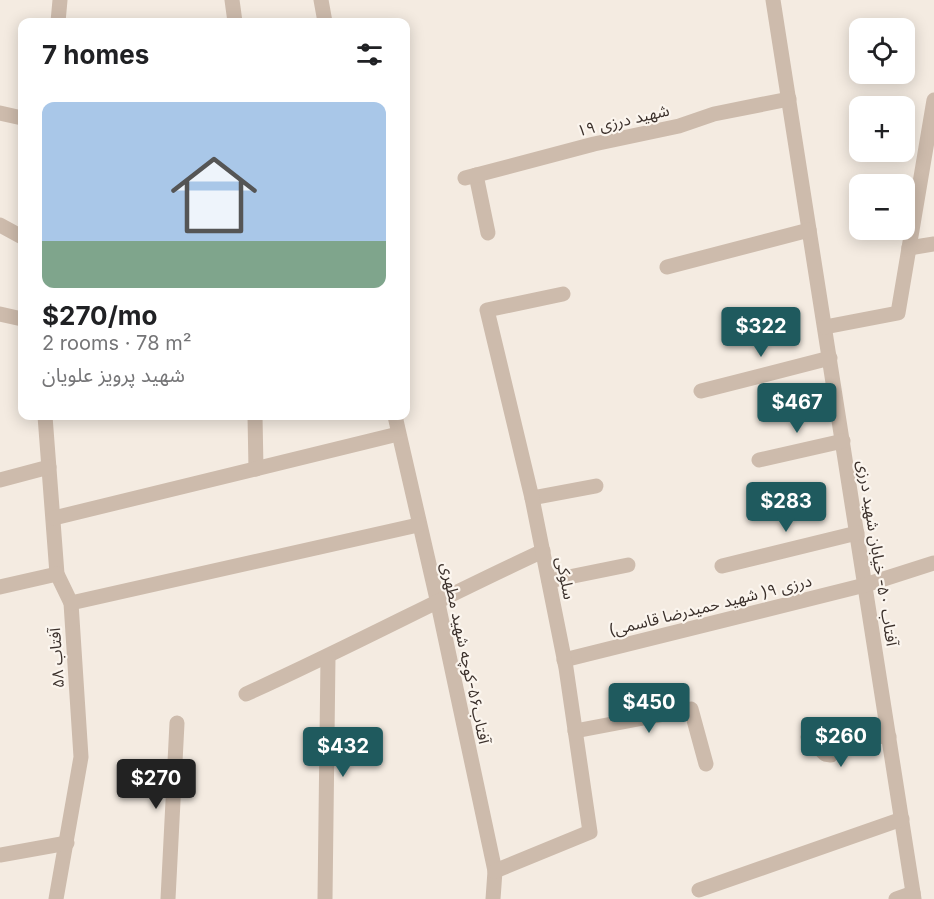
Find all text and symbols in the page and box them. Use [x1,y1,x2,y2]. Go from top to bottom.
map controls [849,18,915,240]
button: locate [849,18,915,84]
icon: filters [353,38,386,71]
text: 7 homes [42,39,149,70]
button: + [849,96,915,162]
street label: شهید درزی ۱۹ [575,100,671,140]
icon: home [160,141,268,249]
button: − [849,174,915,240]
text: $270/mo [42,300,157,331]
pin: $322 [725,307,797,358]
text: $322 [735,314,787,338]
text: 2 rooms · 78 m² [42,331,191,355]
text: شهید پرویز علویان [42,363,185,387]
pin: $467 [761,383,833,434]
text: $467 [771,390,823,414]
street label: آفتاب ۵۰- خیابان شهید درزی [853,459,903,649]
pin: $283 [750,482,822,533]
text: $283 [760,489,812,513]
street label: سلوکی [552,555,580,601]
street label: آفتاب۵۶-كوچه شهيد مطهری [436,560,495,747]
street label: درزی ۹( شهید حمیدرضا قاسمی) [606,570,814,640]
street label: آفتاب ۵۸ [44,626,68,689]
pin: $450 [613,683,685,734]
text: $450 [623,690,675,714]
pin: $260 [805,717,877,768]
text: $260 [815,724,867,748]
pin: $432 [307,727,379,778]
text: $432 [317,734,369,758]
pin: $270 [120,759,192,810]
text: $270 [131,766,181,790]

